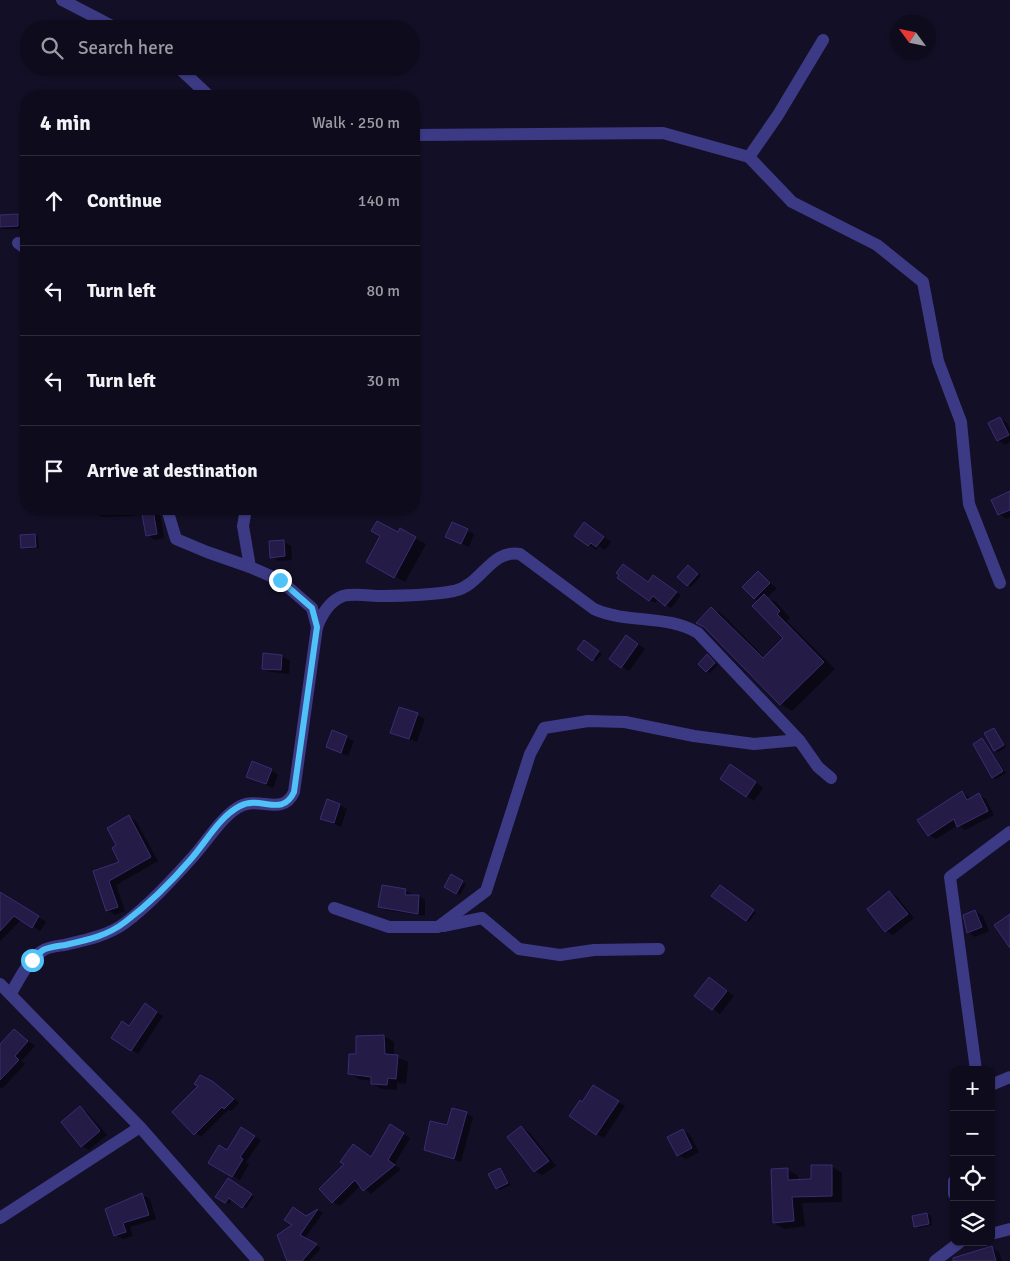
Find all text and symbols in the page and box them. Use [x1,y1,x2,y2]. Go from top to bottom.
north arrow [890,15,935,60]
search box [20,20,420,75]
icon: search [38,34,66,62]
text: Search here [78,36,174,60]
text: 4 min [40,110,91,136]
text: Walk · 250 m [312,113,400,133]
icon: ahead [40,187,68,215]
text: Continue [87,189,162,213]
text: 140 m [358,191,400,211]
icon: left [40,277,68,305]
text: Turn left [87,279,156,303]
text: 80 m [366,281,400,301]
icon: left [40,367,68,395]
text: Turn left [87,369,156,393]
text: 30 m [366,371,400,391]
icon: arrive [40,457,68,485]
text: Arrive at destination [87,459,258,483]
route end [269,569,292,592]
route start [21,949,44,972]
map controls [950,1066,995,1246]
button: + [950,1066,995,1111]
button: − [950,1111,995,1156]
button: locate [950,1156,995,1201]
button: layers [950,1201,995,1246]

